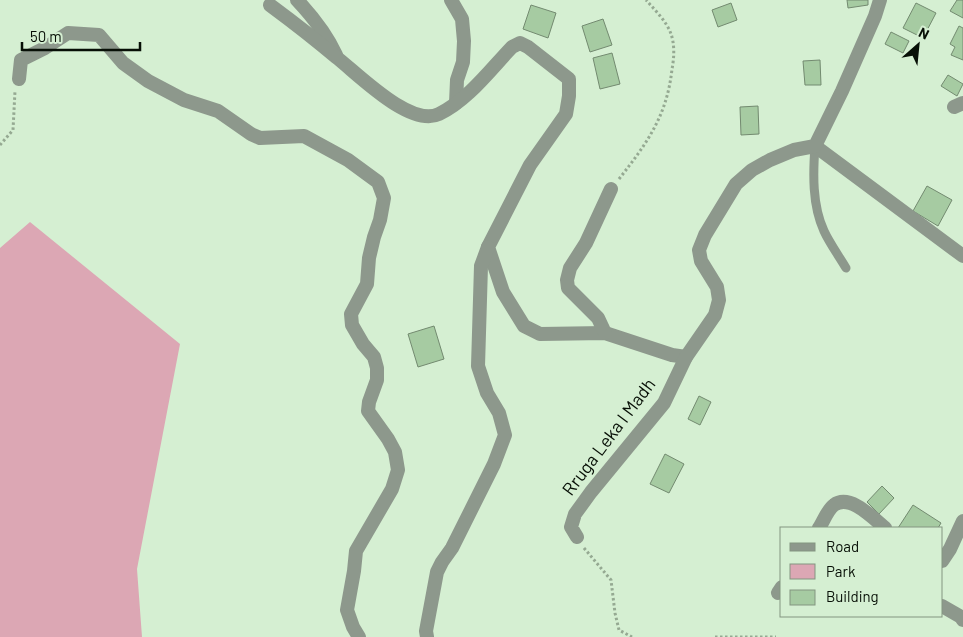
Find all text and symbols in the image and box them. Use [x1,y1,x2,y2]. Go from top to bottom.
scale bar [22,20,140,52]
north arrow [893,20,943,70]
text: N [916,23,932,43]
text: 50 m [30,27,62,45]
street label: Rruga Leka I Madh [557,373,659,499]
legend [780,527,943,617]
text: Road [826,537,859,555]
text: Park [826,562,856,580]
text: Building [826,587,879,605]

